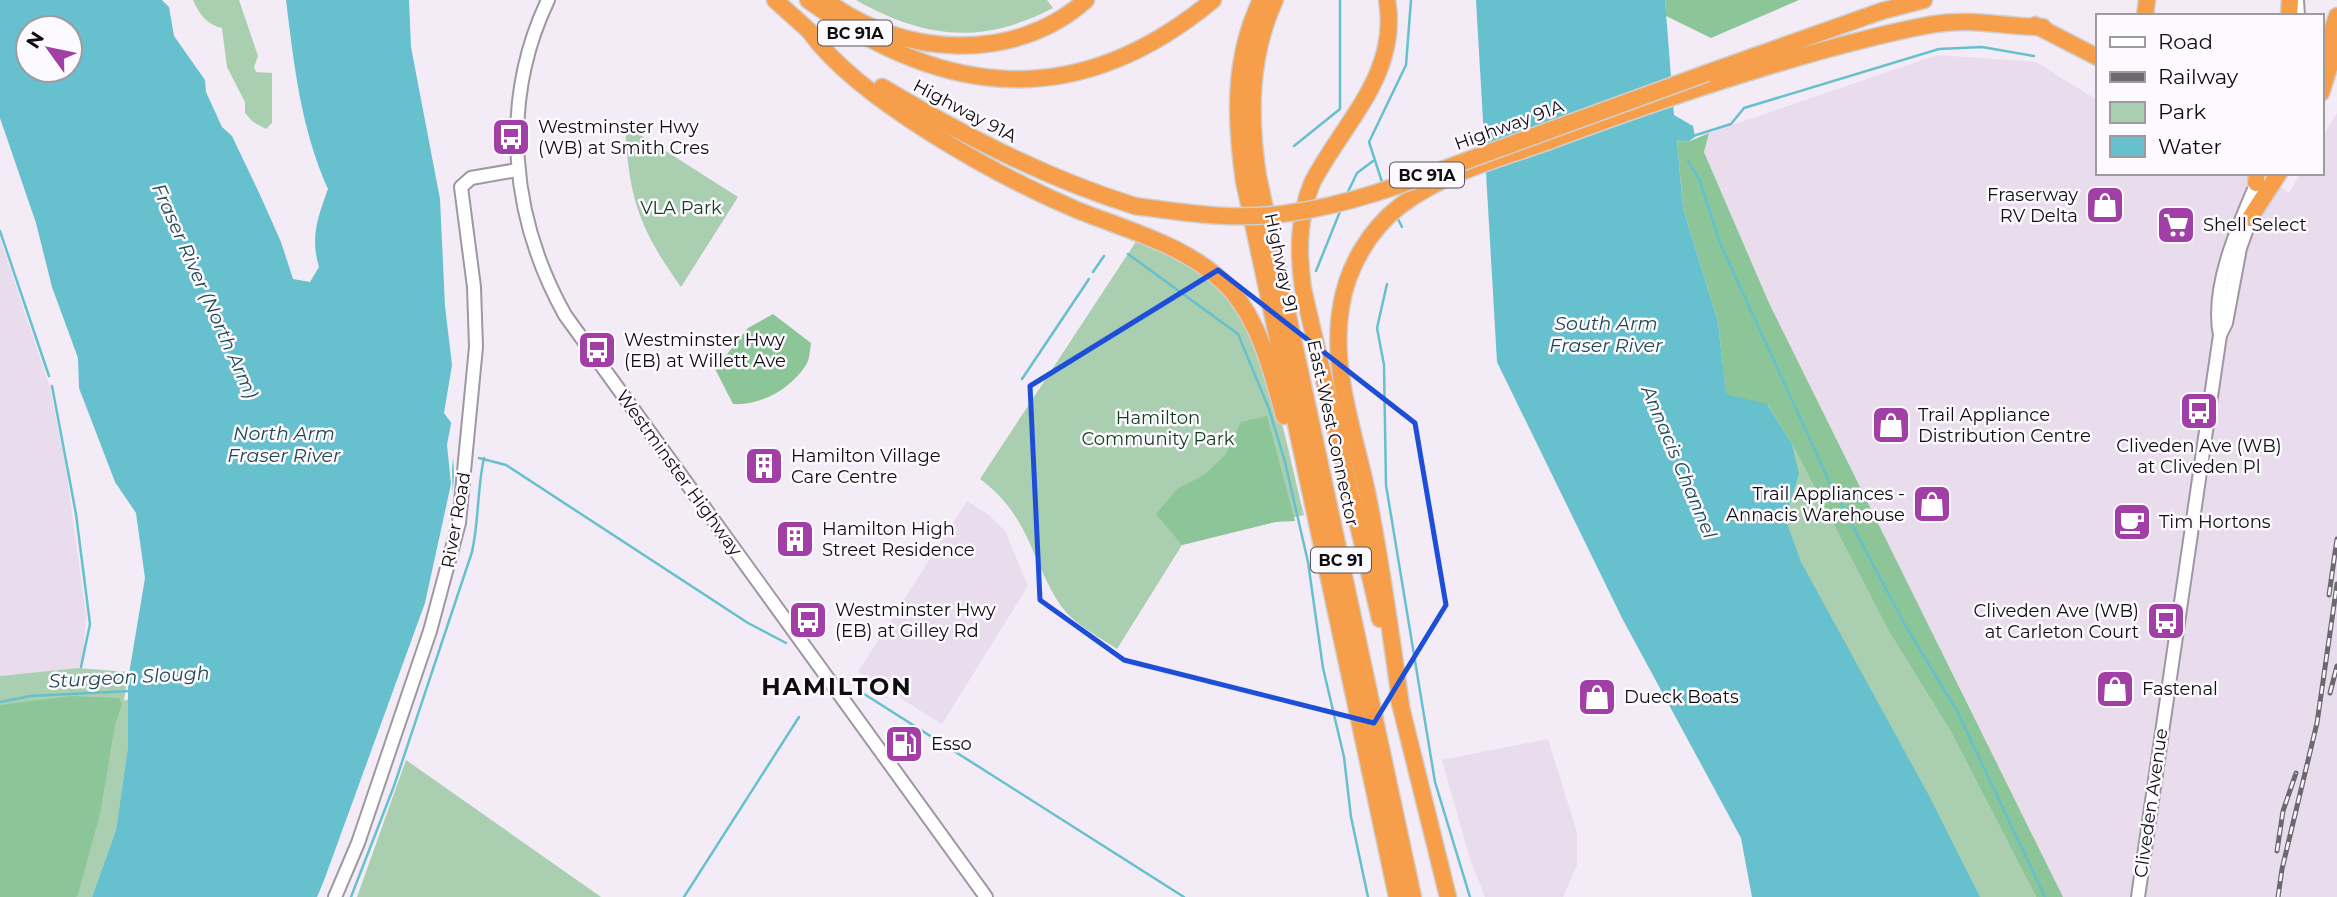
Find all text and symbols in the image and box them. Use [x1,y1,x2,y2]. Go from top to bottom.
north arrow [14,14,84,84]
legend [2096,14,2323,175]
road number: BC 91A [818,20,892,46]
text: N [21,27,49,53]
text: Road [2158,29,2213,54]
text: Railway [2158,64,2239,89]
street label: Highway 91A [909,74,1021,148]
street label: Highway 91A [1451,95,1567,155]
text: Park [2158,99,2206,124]
bus stop icon: Westminster Hwy (WB) at Smith Cres [490,116,532,158]
place label: Westminster Hwy (WB) at Smith Cres [538,116,709,159]
text: Water [2158,134,2222,159]
road number: BC 91A [1390,162,1464,188]
water label: Fraser River (North Arm) [147,180,263,402]
place label: Fraserway RV Delta [1987,184,2078,227]
shop icon: Fraserway RV Delta [2084,184,2126,226]
park label: VLA Park [640,197,722,219]
supermarket icon: Shell Select [2155,204,2197,246]
street label: Highway 91 [1260,211,1302,315]
place label: Shell Select [2203,214,2307,236]
water label: South Arm Fraser River [1549,312,1663,357]
bus stop icon: Westminster Hwy (EB) at Willett Ave [576,329,618,371]
place label: Westminster Hwy (EB) at Willett Ave [624,329,786,372]
street label: East-West Connector [1302,338,1364,528]
water label: Annacis Channel [1636,381,1722,543]
street label: Westminster Highway [611,386,747,561]
bus stop icon: Cliveden Ave (WB) at Cliveden Pl [2178,390,2220,432]
shop icon: Trail Appliance Distribution Centre [1870,404,1912,446]
place label: Trail Appliance Distribution Centre [1918,404,2091,447]
park label: Hamilton Community Park [1081,407,1235,450]
water label: North Arm Fraser River [227,422,341,467]
place label: Cliveden Ave (WB) at Cliveden Pl [2116,435,2282,478]
building icon: Hamilton Village Care Centre [743,445,785,487]
place label: Hamilton Village Care Centre [791,445,941,488]
street label: River Road [437,470,475,570]
place label: Trail Appliances - Annacis Warehouse [1726,483,1905,526]
shop icon: Trail Appliances - Annacis Warehouse [1911,483,1953,525]
cafe icon: Tim Hortons [2111,501,2153,543]
place label: Tim Hortons [2159,511,2271,533]
building icon: Hamilton High Street Residence [774,518,816,560]
place label: Hamilton High Street Residence [822,518,975,561]
road number: BC 91 [1311,548,1371,572]
bus stop icon: Westminster Hwy (EB) at Gilley Rd [787,599,829,641]
place label: Westminster Hwy (EB) at Gilley Rd [835,599,996,642]
place label: Cliveden Ave (WB) at Carleton Court [1974,600,2139,643]
bus stop icon: Cliveden Ave (WB) at Carleton Court [2145,600,2187,642]
water label: Sturgeon Slough [48,661,210,693]
shop icon: Fastenal [2094,668,2136,710]
district label: HAMILTON [761,672,913,701]
shop icon: Dueck Boats [1576,676,1618,718]
place label: Fastenal [2142,678,2218,700]
place label: Dueck Boats [1624,686,1739,708]
fuel station icon: Esso [883,723,925,765]
street label: Cliveden Avenue [2130,727,2172,879]
place label: Esso [931,733,972,755]

